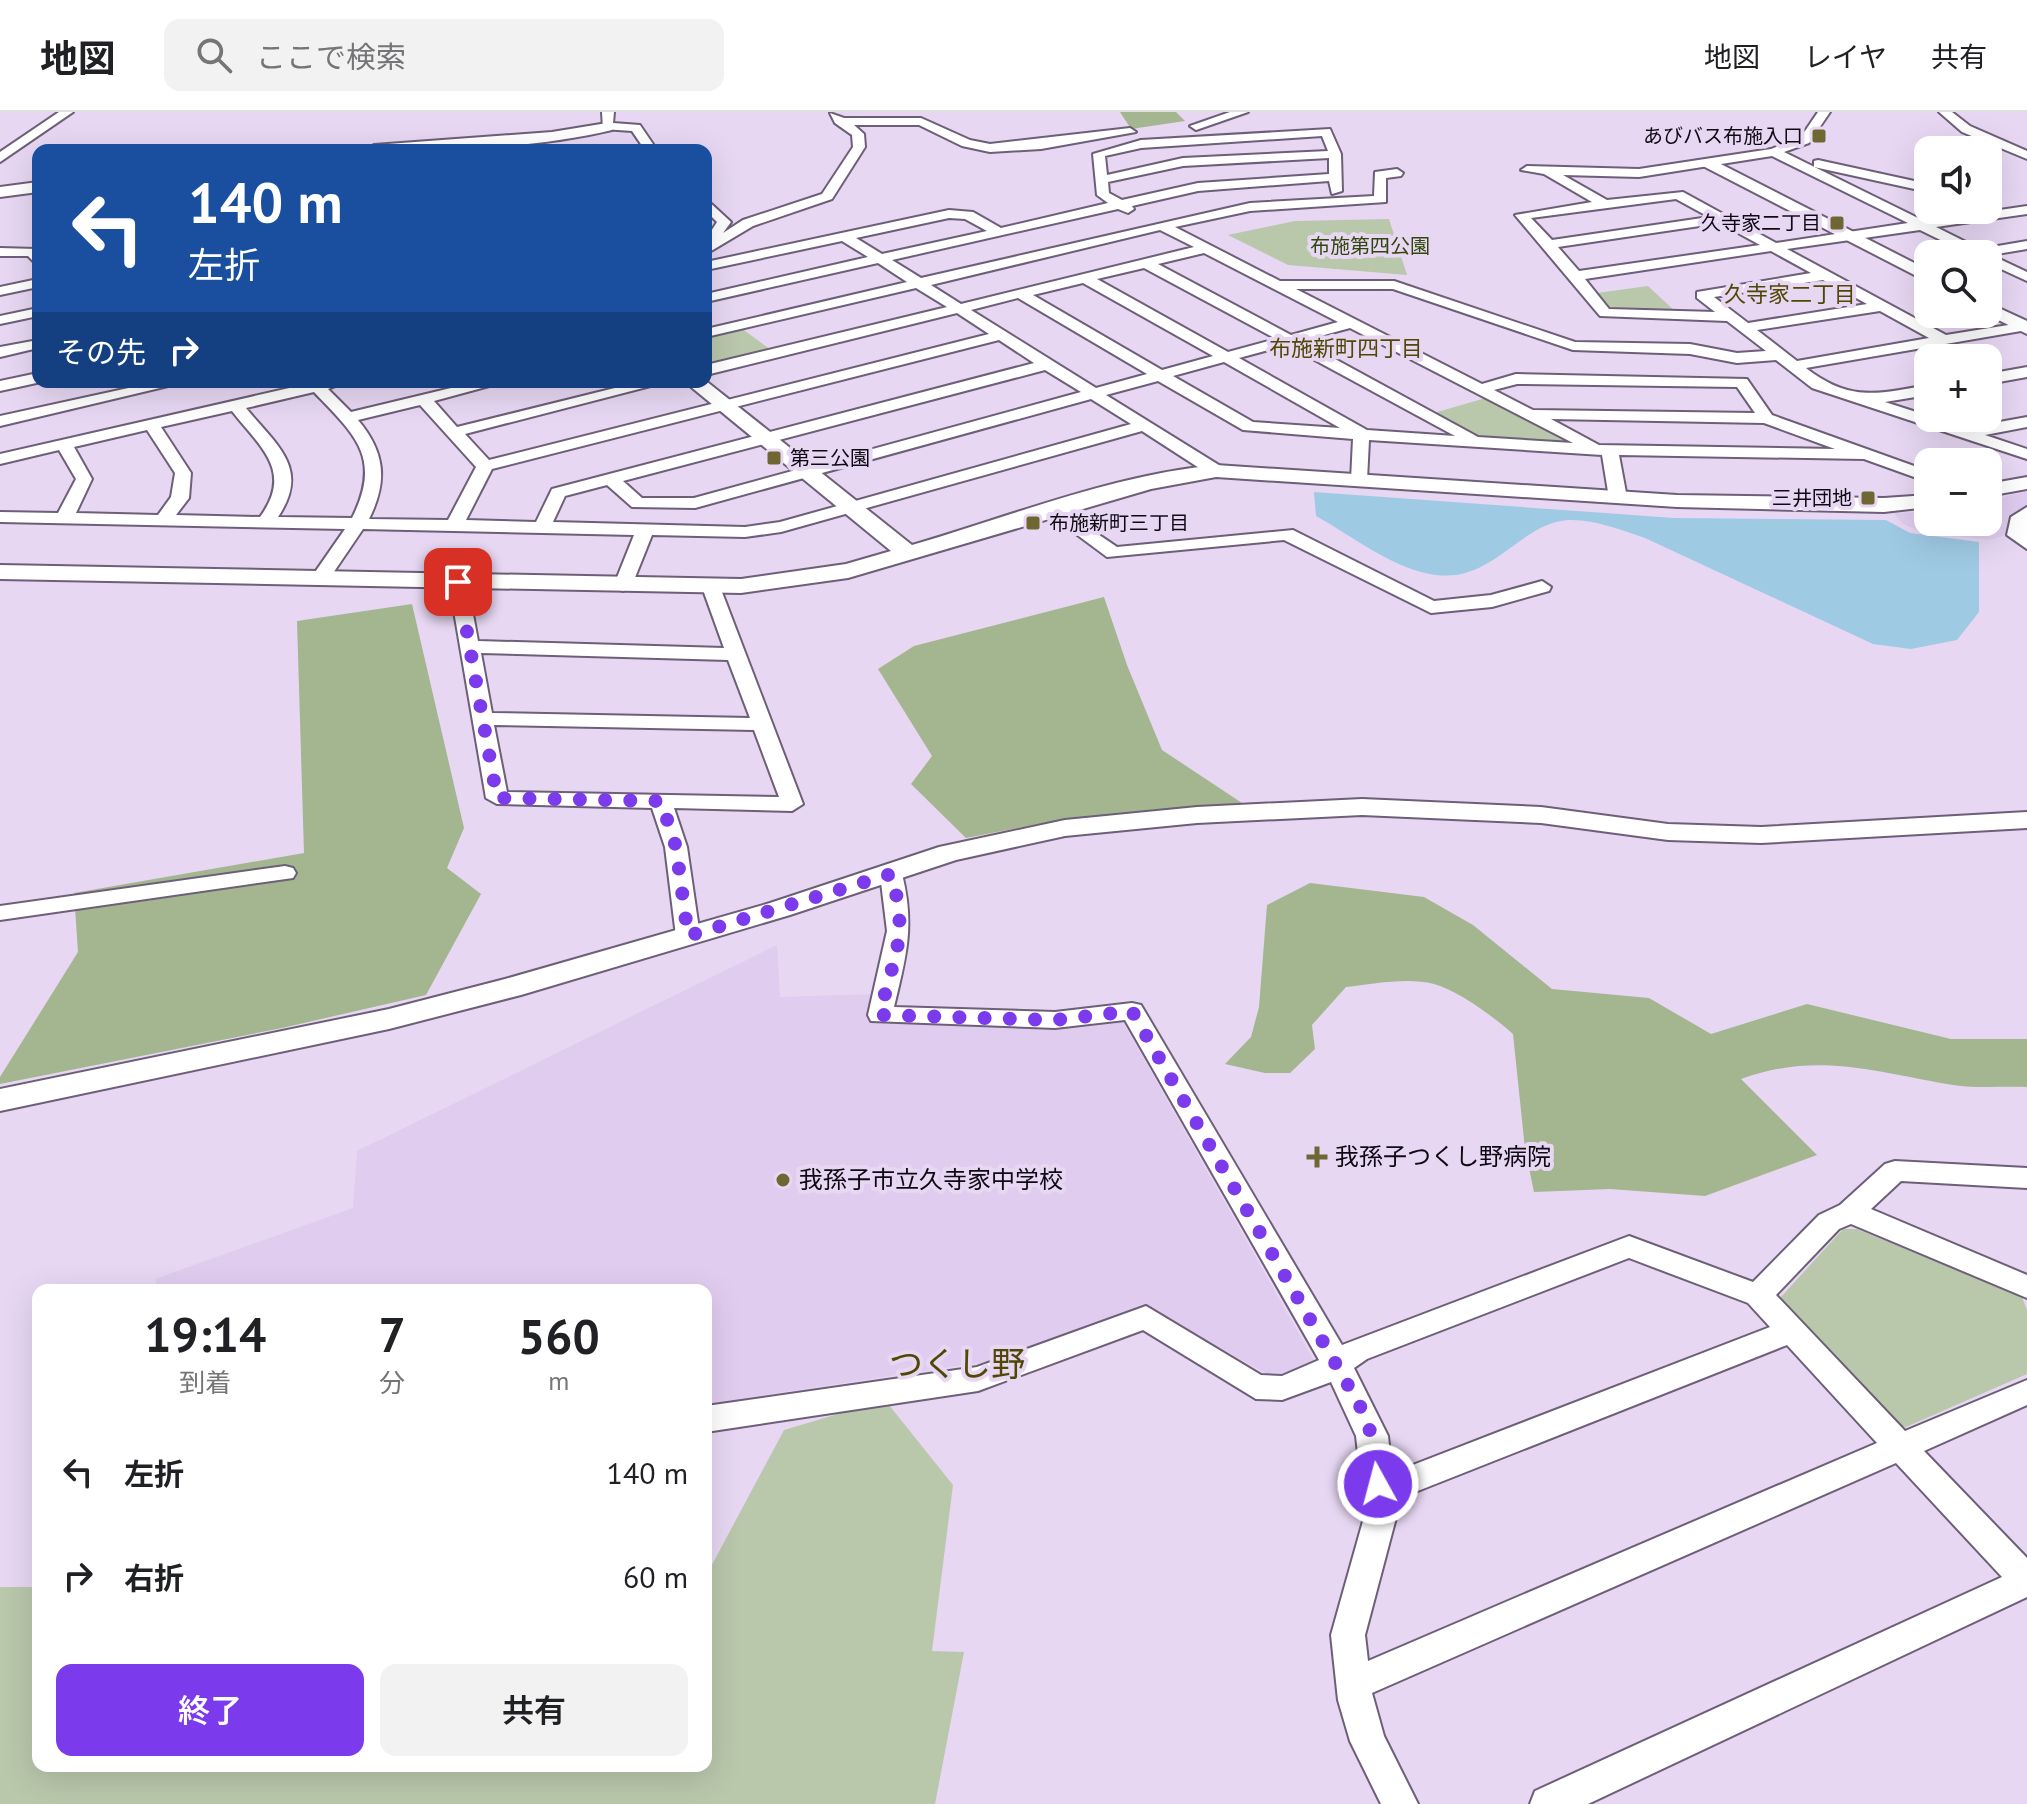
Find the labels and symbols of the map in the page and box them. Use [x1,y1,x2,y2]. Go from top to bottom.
place label: あびバス布施入口 [1643,123,1803,149]
marker: あびバス布施入口 [1810,127,1828,145]
place label: 久寺家二丁目 [1701,210,1821,236]
marker: 久寺家二丁目 [1828,214,1846,232]
park label: 布施第四公園 [1310,233,1430,259]
district label: 久寺家二丁目 [1724,280,1856,308]
district label: 布施新町四丁目 [1269,334,1423,362]
place label: 第三公園 [790,445,870,471]
marker: 第三公園 [765,449,783,467]
place label: 三井団地 [1772,485,1852,511]
marker: 三井団地 [1859,489,1877,507]
place label: 布施新町三丁目 [1049,510,1189,536]
marker: 布施新町三丁目 [1024,514,1042,532]
pin [424,548,492,616]
place label: 我孫子つくし野病院 [1335,1141,1551,1172]
marker: 我孫子つくし野病院 [1306,1146,1328,1168]
place label: 我孫子市立久寺家中学校 [799,1164,1063,1195]
marker: 我孫子市立久寺家中学校 [774,1171,792,1189]
district label: つくし野 [889,1341,1025,1385]
position arrow [1336,1442,1420,1526]

